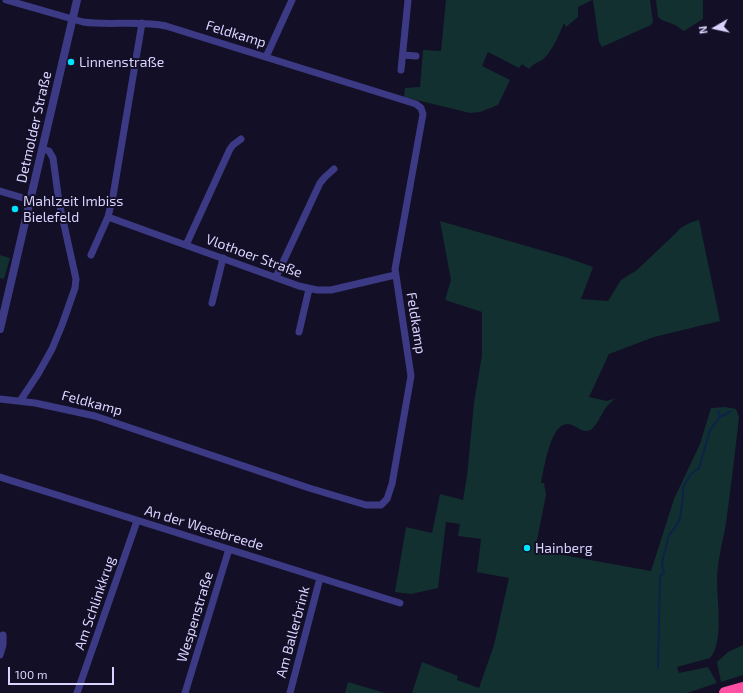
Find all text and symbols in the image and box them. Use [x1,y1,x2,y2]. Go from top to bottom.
north arrow [695,8,735,48]
street label: Feldkamp [204,17,268,51]
text: N [696,25,710,35]
place label: Linnenstraße [79,54,164,70]
marker: Linnenstraße [66,57,76,67]
street label: Detmolder Straße [13,69,55,185]
place label: Mahlzeit Imbiss Bielefeld [23,193,123,226]
marker: Mahlzeit Imbiss Bielefeld [10,204,20,214]
street label: Vlothoer Straße [203,231,305,281]
street label: Feldkamp [403,291,429,355]
street label: Feldkamp [60,387,124,419]
street label: An der Wesebreede [143,502,265,554]
place label: Hainberg [535,540,593,556]
marker: Hainberg [522,543,532,553]
street label: Am Schlinkkrug [71,554,119,652]
street label: Wespenstraße [173,570,217,664]
street label: Am Ballerbrink [273,584,313,680]
scale bar [10,659,116,685]
text: 100 m [15,667,47,681]

